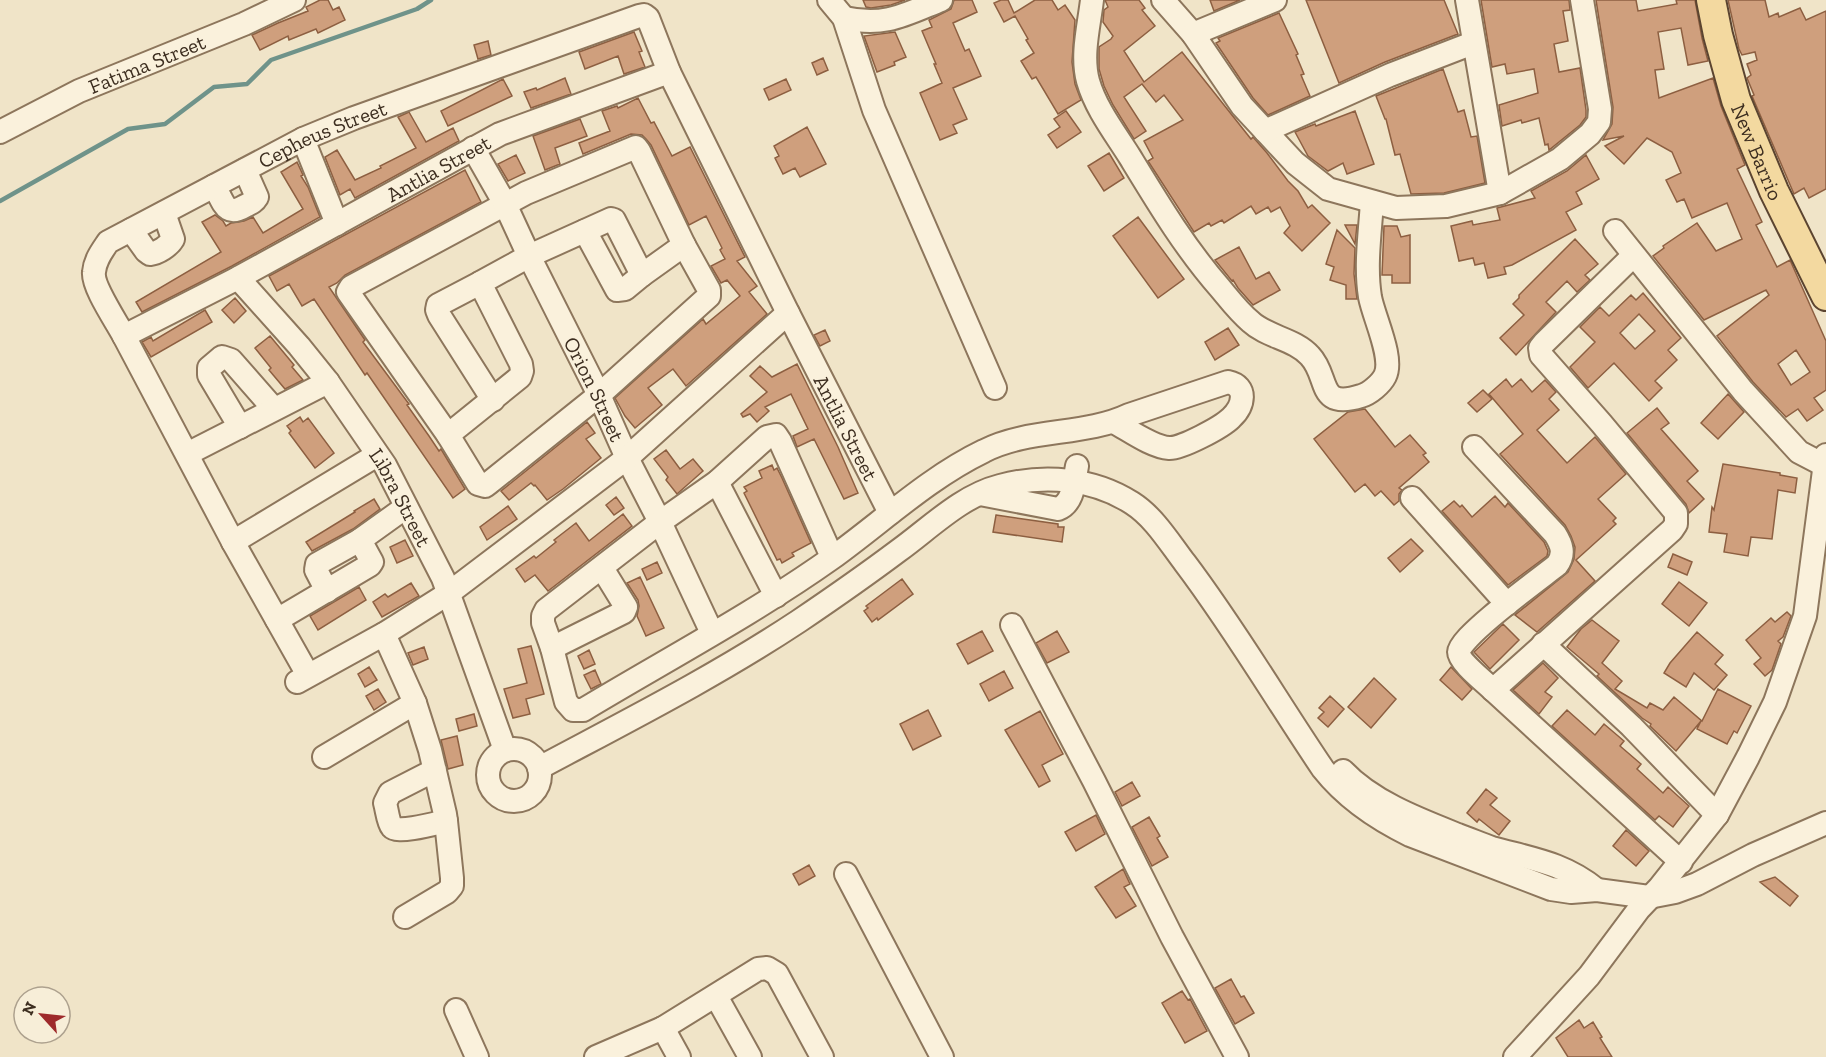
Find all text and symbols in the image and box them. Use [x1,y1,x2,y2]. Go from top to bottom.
street label: Fatima Street [85,29,209,98]
street label: Cepheus Street [254,95,390,173]
street label: New Barrio [1726,100,1789,204]
street label: Antlia Street [382,129,495,207]
street label: Orion Street [559,332,630,445]
street label: Antlia Street [809,371,884,485]
street label: Libra Street [364,443,437,551]
north arrow [12,985,72,1045]
text: N [18,999,40,1018]

